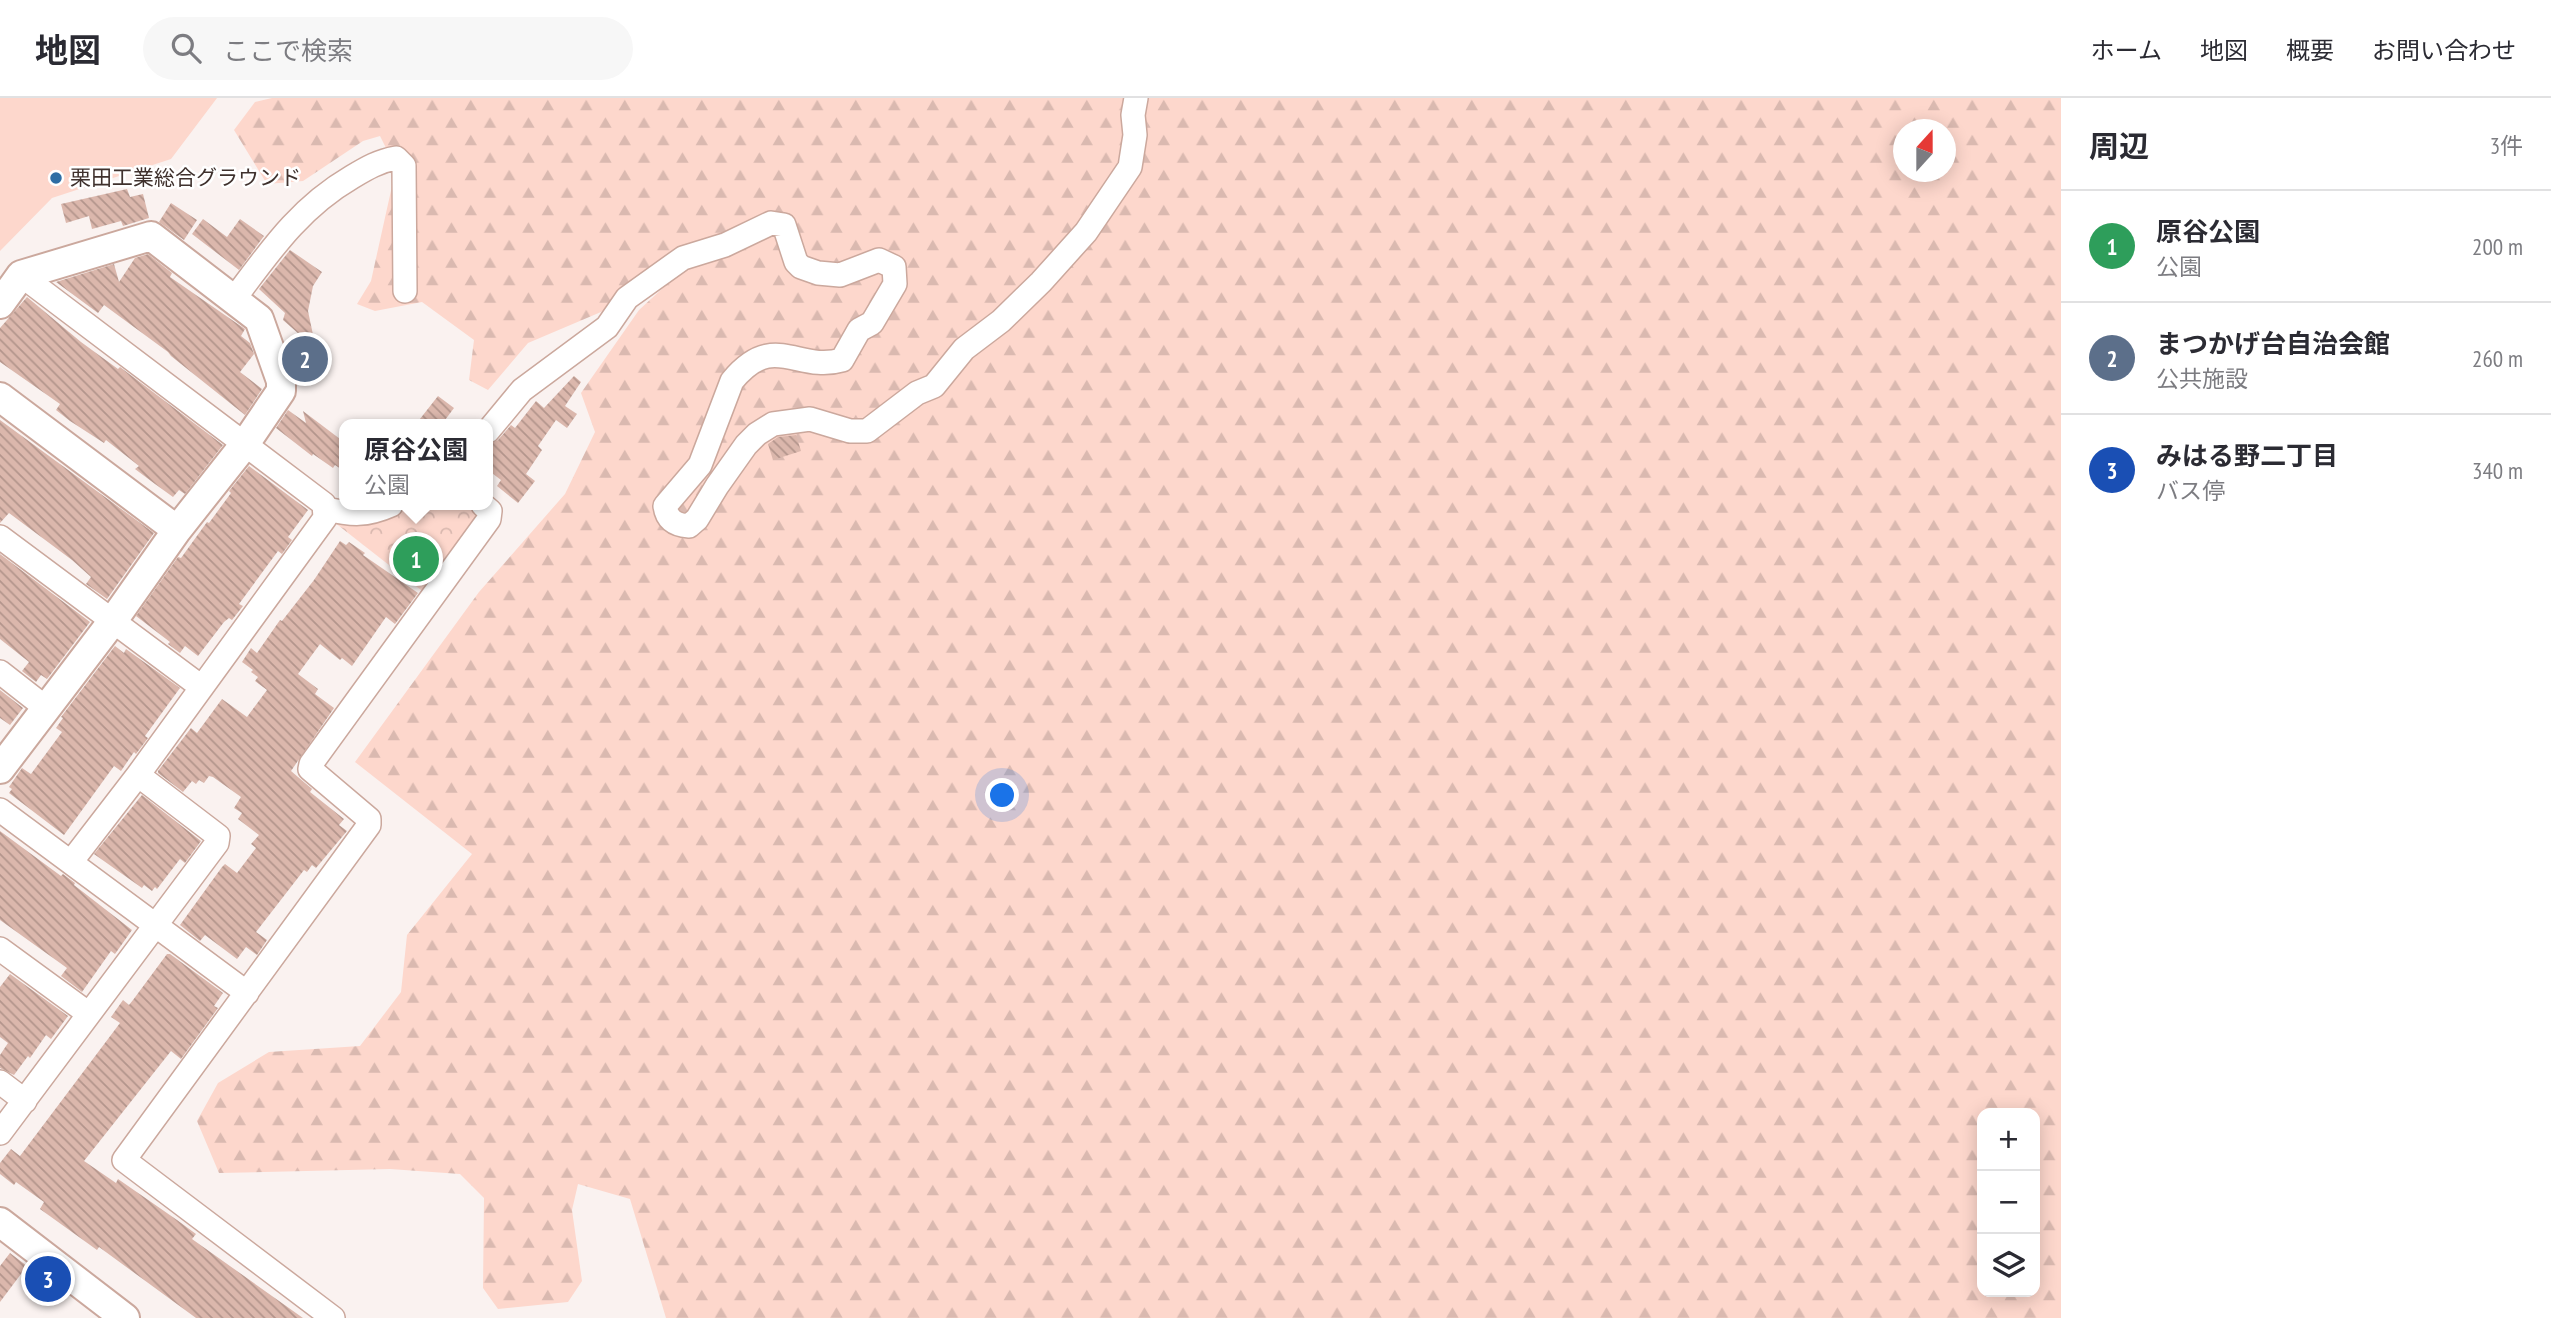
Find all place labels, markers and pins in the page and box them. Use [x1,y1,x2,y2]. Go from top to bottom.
place label: 栗田工業総合グラウンド [70,164,301,191]
marker: 栗田工業総合グラウンド [48,170,64,186]
pin: 2 [282,333,328,385]
pin: 1 [393,533,439,585]
pin: 3 [25,1253,71,1305]

